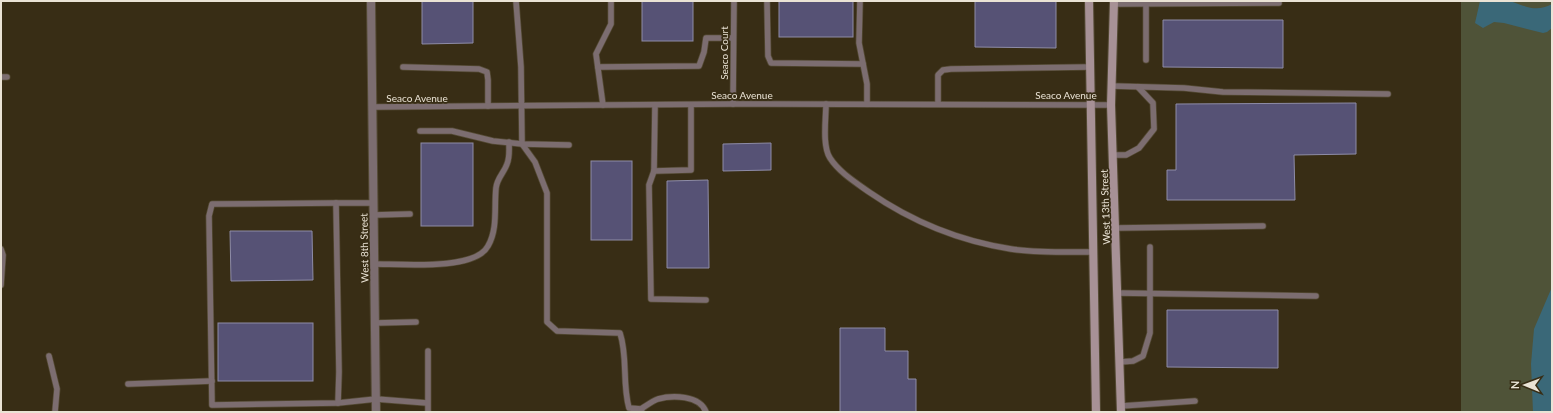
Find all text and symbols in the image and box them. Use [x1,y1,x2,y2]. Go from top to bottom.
street label: Seaco Court [718,26,730,80]
street label: Seaco Avenue [711,89,773,101]
street label: Seaco Avenue [1035,89,1097,101]
street label: Seaco Avenue [386,92,448,104]
street label: West 13th Street [1098,169,1112,245]
street label: West 8th Street [357,213,371,283]
north arrow [1505,365,1545,405]
text: N [1508,380,1521,389]

